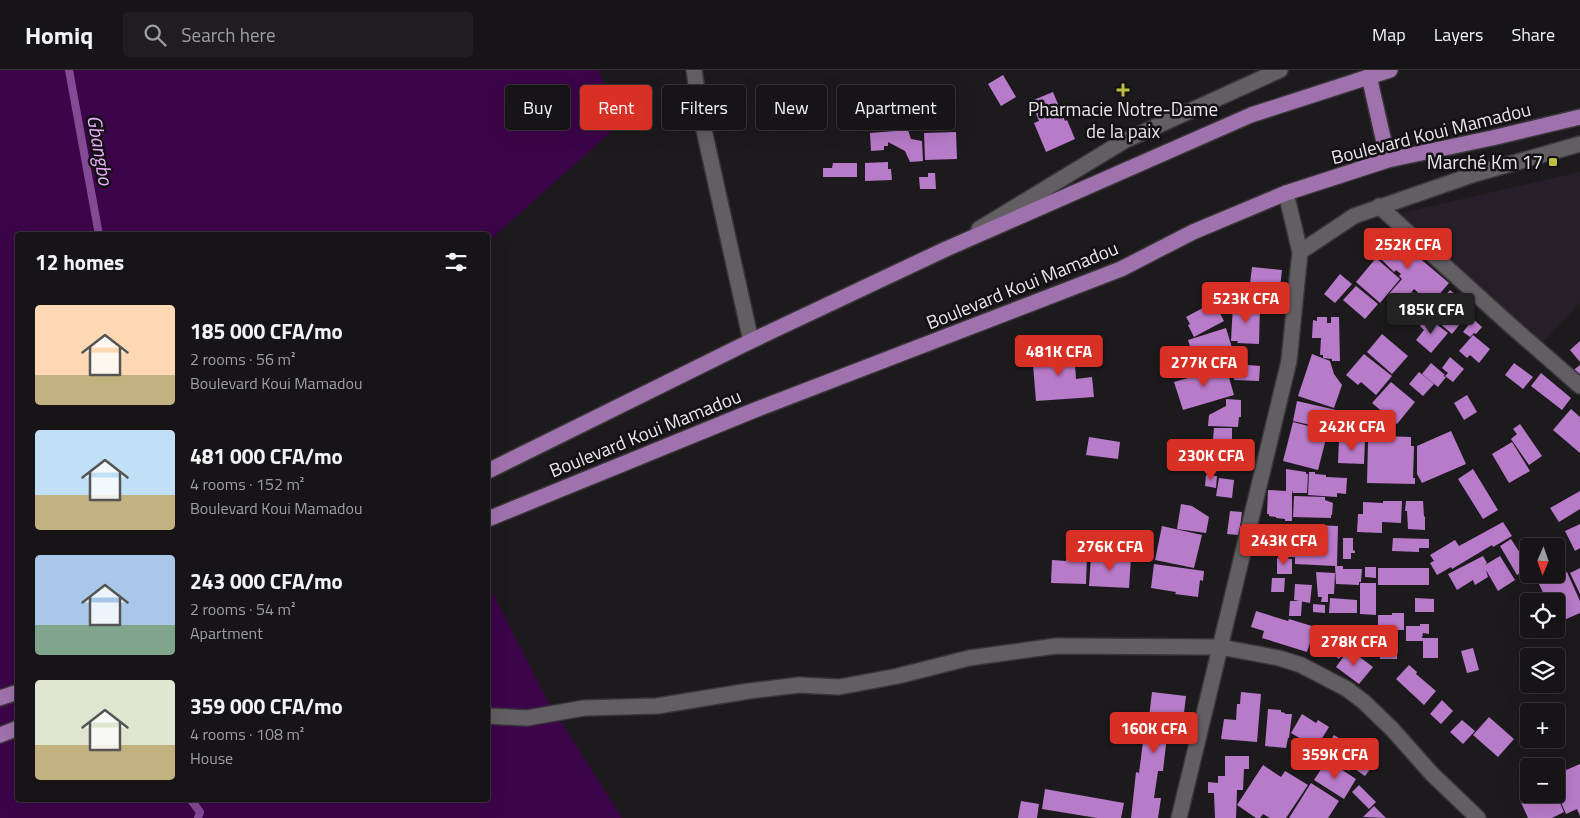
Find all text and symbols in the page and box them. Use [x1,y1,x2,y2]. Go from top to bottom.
search box [123,12,473,57]
text: Homiq [25,17,93,53]
text: Search here [181,20,275,49]
icon: search [141,21,169,49]
text: Map [1372,21,1406,48]
text: Layers [1434,21,1483,48]
text: Share [1511,21,1555,48]
marker: Pharmacie Notre-Dame de la paix [1117,84,1129,96]
chip: Buy [505,85,570,130]
chip: Rent [580,85,652,130]
chip: Filters [662,85,746,130]
chip: New [756,85,827,130]
chip: Apartment [837,85,955,130]
place label: Pharmacie Notre-Dame de la paix [1028,94,1218,145]
street label: Boulevard Koui Mamadou [1328,94,1534,171]
water label: Gbangbo [79,112,122,188]
place label: Marché Km 17 [1427,147,1543,176]
marker: Marché Km 17 [1547,156,1559,168]
pin: 252K CFA [1356,228,1460,270]
text: 252K CFA [1375,232,1441,256]
street label: Boulevard Koui Mamadou [921,233,1122,336]
text: 12 homes [35,246,124,278]
icon: filters [442,248,470,276]
pin: 523K CFA [1194,282,1298,324]
text: 523K CFA [1213,286,1279,310]
pin: 185K CFA [1379,292,1483,335]
text: 185K CFA [1398,297,1464,321]
text: 185 000 CFA/mo [190,315,343,347]
icon: home [75,325,135,385]
pin: 481K CFA [1007,334,1111,377]
text: 481K CFA [1026,339,1092,363]
pin: 277K CFA [1152,346,1256,388]
text: 2 rooms · 56 m² [190,347,295,371]
text: 277K CFA [1171,350,1237,374]
text: Boulevard Koui Mamadou [190,371,362,395]
street label: Boulevard Koui Mamadou [544,381,745,484]
pin: 242K CFA [1300,410,1404,452]
text: 242K CFA [1319,414,1385,438]
pin: 230K CFA [1159,438,1263,481]
text: 481 000 CFA/mo [190,440,343,472]
text: 230K CFA [1178,443,1244,467]
icon: home [75,450,135,510]
text: 4 rooms · 152 m² [190,472,304,496]
text: Boulevard Koui Mamadou [190,496,362,520]
pin: 243K CFA [1232,524,1336,566]
text: 243K CFA [1251,528,1317,552]
pin: 276K CFA [1058,530,1162,572]
text: 276K CFA [1077,534,1143,558]
north arrow [1520,538,1565,582]
map controls [1520,538,1565,803]
text: 243 000 CFA/mo [190,565,343,597]
icon: home [75,575,135,635]
button: locate [1520,593,1565,638]
text: 2 rooms · 54 m² [190,597,295,621]
text: Apartment [190,621,263,645]
pin: 278K CFA [1302,624,1406,667]
text: 278K CFA [1321,629,1387,653]
button: layers [1520,648,1565,693]
text: 359 000 CFA/mo [190,690,343,722]
icon: home [75,700,135,760]
button: + [1520,703,1565,748]
pin: 160K CFA [1102,712,1206,754]
text: 160K CFA [1121,716,1187,740]
text: 4 rooms · 108 m² [190,722,304,746]
pin: 359K CFA [1283,738,1387,780]
text: 359K CFA [1302,742,1368,766]
text: House [190,746,233,770]
button: − [1520,758,1565,803]

